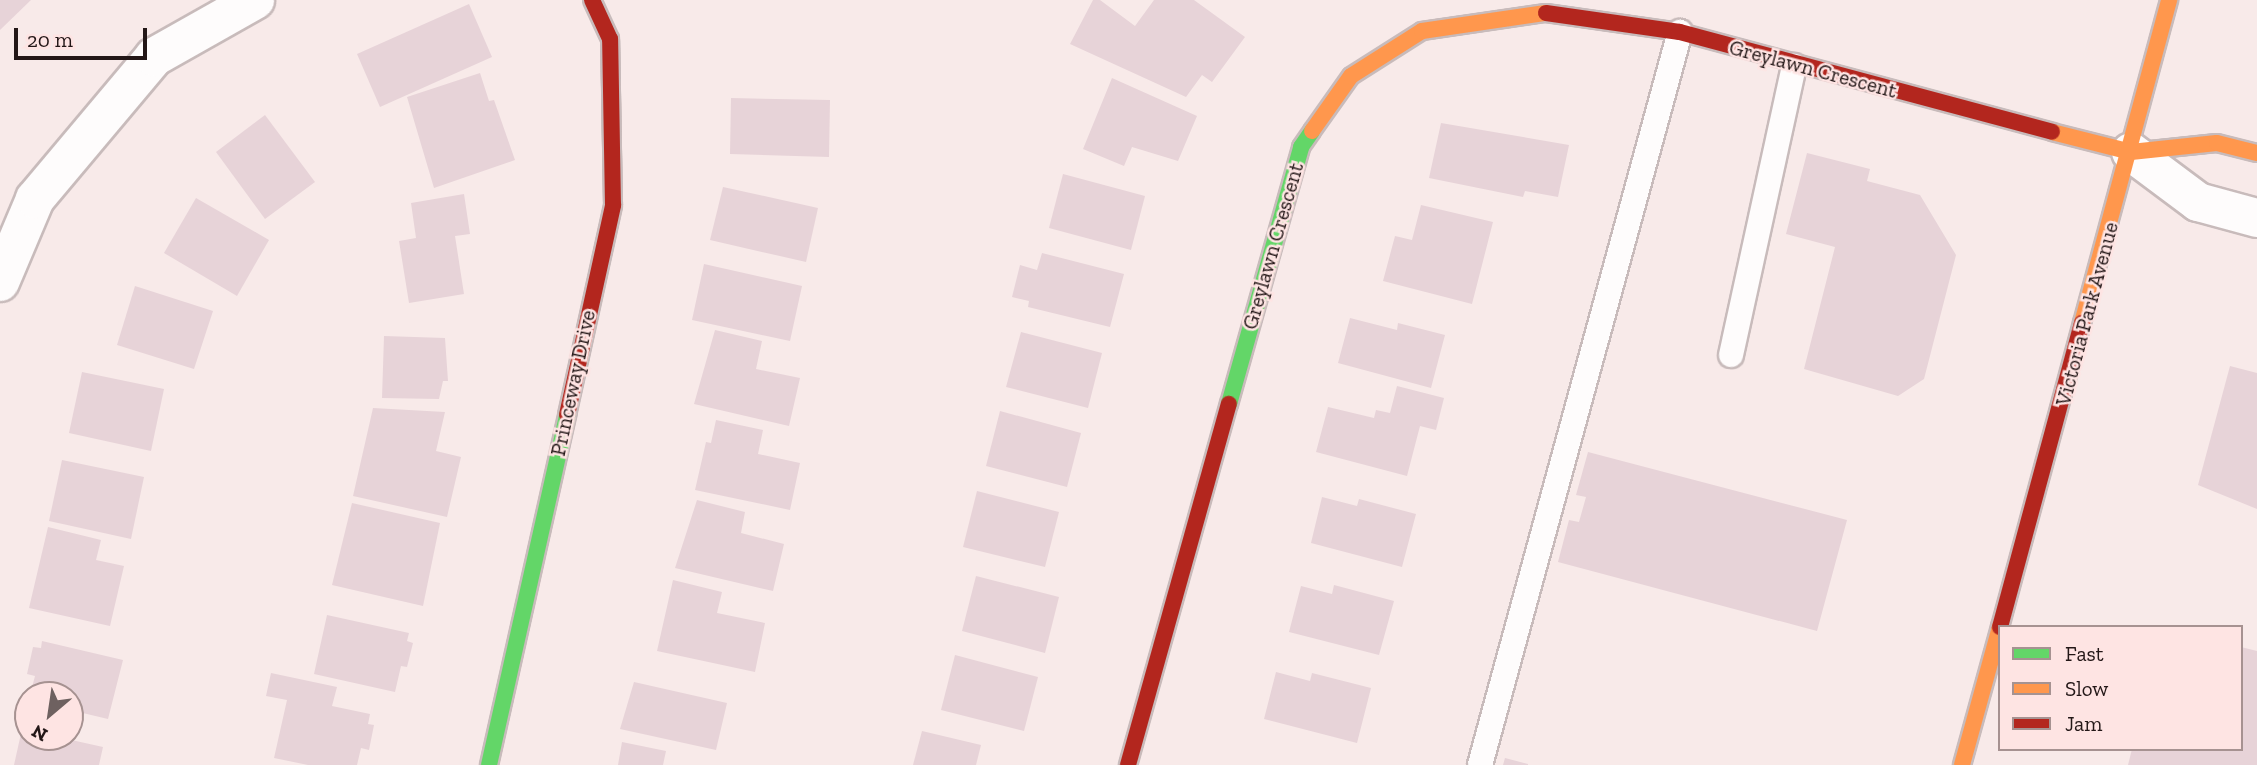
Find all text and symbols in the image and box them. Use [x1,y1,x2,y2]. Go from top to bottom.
scale bar [18,14,150,58]
text: 20 m [27,27,73,52]
street label: Greylawn Crescent [1727,35,1899,103]
street label: Greylawn Crescent [1237,160,1309,332]
street label: Victoria Park Avenue [2050,219,2124,409]
street label: Princeway Drive [545,308,601,458]
legend [1998,625,2243,751]
text: Fast [2065,641,2104,666]
text: Slow [2065,676,2108,701]
north arrow [14,681,84,751]
text: Jam [2065,711,2102,736]
text: N [28,719,51,747]

